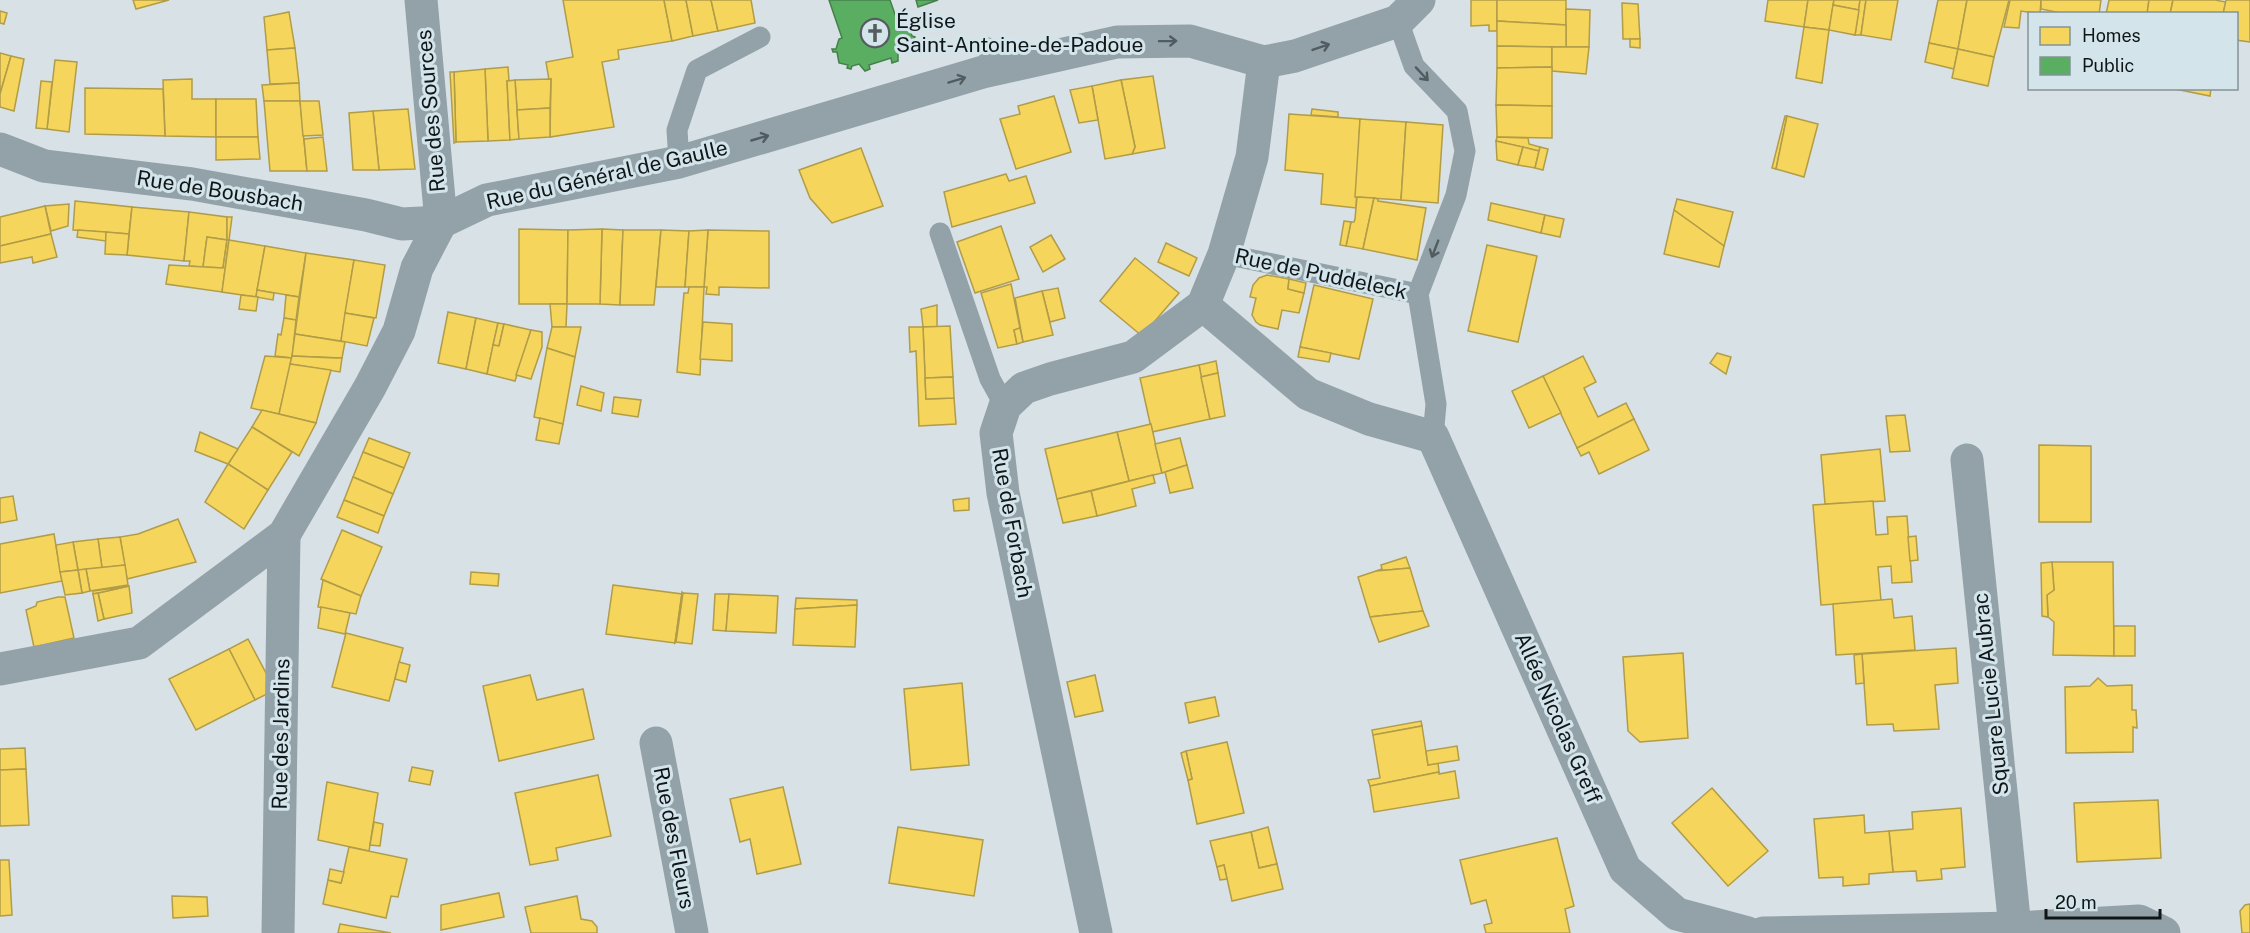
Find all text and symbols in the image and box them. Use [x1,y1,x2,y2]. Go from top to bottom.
place label: Église Saint-Antoine-de-Padoue [896,8,1143,57]
legend [2028,12,2238,90]
church icon: Église Saint-Antoine-de-Padoue [859,17,891,49]
text: Homes [2082,25,2141,46]
street label: Rue des Sources [411,29,450,193]
one-way arrow [1158,35,1178,47]
one-way arrow [1311,41,1330,52]
text: Public [2082,55,2134,76]
one-way arrow [1415,66,1429,81]
one-way arrow [947,74,966,85]
one-way arrow [750,132,769,143]
street label: Rue du Général de Gaulle [484,135,730,214]
street label: Rue de Bousbach [135,165,305,216]
one-way arrow [1429,239,1440,258]
street label: Rue de Puddeleck [1233,243,1410,304]
street label: Rue de Forbach [987,446,1038,600]
street label: Square Lucie Aubrac [1967,592,2014,797]
street label: Allée Nicolas Greff [1510,629,1607,807]
street label: Rue des Jardins [267,658,294,810]
street label: Rue des Fleurs [648,765,701,911]
scale bar [2046,882,2160,920]
text: 20 m [2055,892,2097,913]

